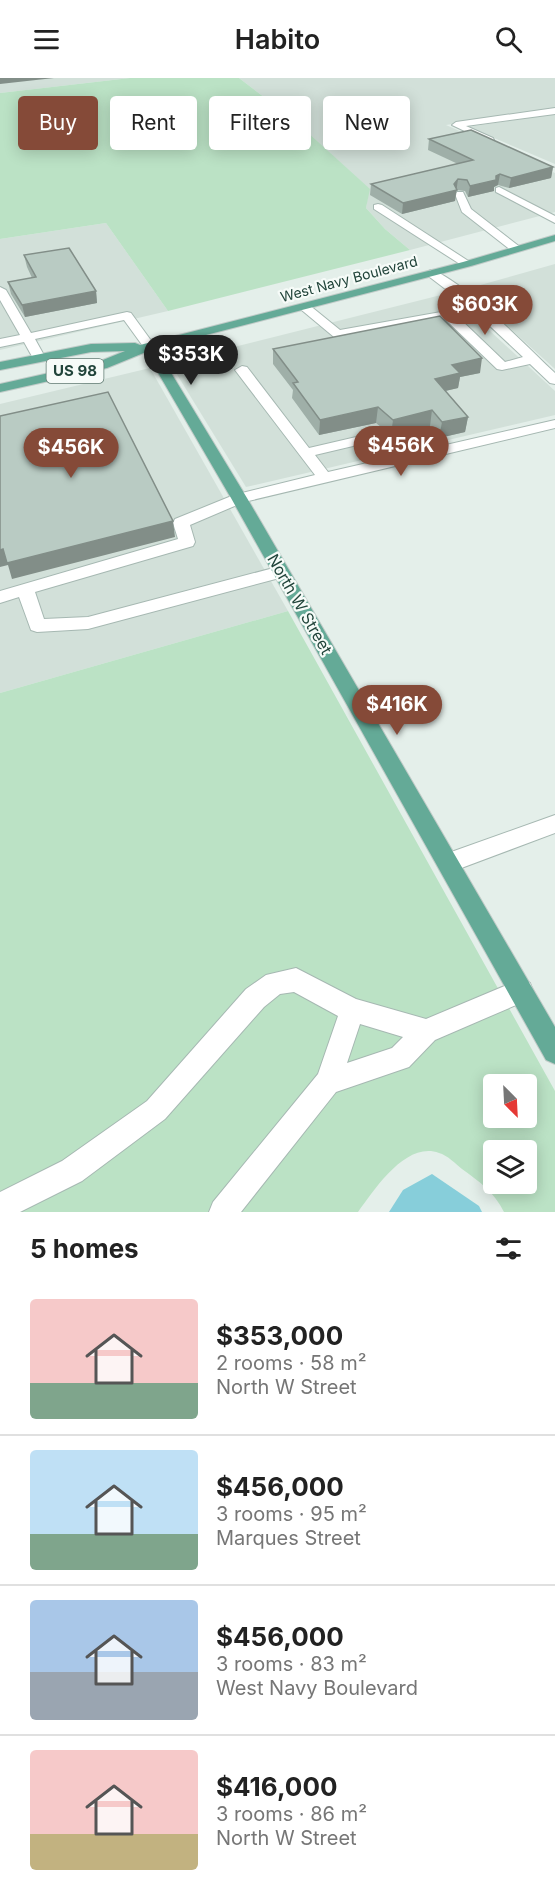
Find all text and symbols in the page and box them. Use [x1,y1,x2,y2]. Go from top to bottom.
icon: menu [30,23,63,56]
text: Habito [235,23,320,56]
icon: search [492,23,525,56]
chip: Buy [18,96,98,150]
chip: Rent [110,96,197,150]
chip: Filters [209,96,311,150]
chip: New [323,96,410,150]
street label: West Navy Boulevard [278,252,419,305]
pin: $603K [443,285,527,336]
text: $603K [452,292,518,316]
pin: $353K [149,335,233,386]
text: $353K [158,342,224,366]
road number: US 98 [46,359,104,383]
pin: $456K [359,426,443,477]
pin: $456K [29,428,113,479]
text: $456K [368,433,434,457]
text: $456K [38,435,104,459]
street label: North W Street [263,550,337,658]
pin: $416K [355,685,439,736]
text: $416K [366,692,428,716]
north arrow [483,1074,537,1128]
map controls [483,1074,537,1194]
button: layers [483,1140,537,1194]
icon: filters [492,1232,525,1265]
text: 5 homes [30,1233,139,1264]
text: $353,000 [216,1320,343,1351]
icon: home [78,1323,150,1395]
text: 2 rooms · 58 m² [216,1351,367,1375]
text: North W Street [216,1375,357,1399]
text: $456,000 [216,1471,344,1502]
icon: home [78,1474,150,1546]
text: 3 rooms · 95 m² [216,1502,367,1526]
text: Marques Street [216,1526,361,1550]
text: $456,000 [216,1621,344,1652]
icon: home [78,1624,150,1696]
text: 3 rooms · 83 m² [216,1652,367,1676]
text: West Navy Boulevard [216,1676,418,1700]
text: $416,000 [216,1771,337,1802]
icon: home [78,1774,150,1846]
text: 3 rooms · 86 m² [216,1802,367,1826]
text: North W Street [216,1826,357,1850]

